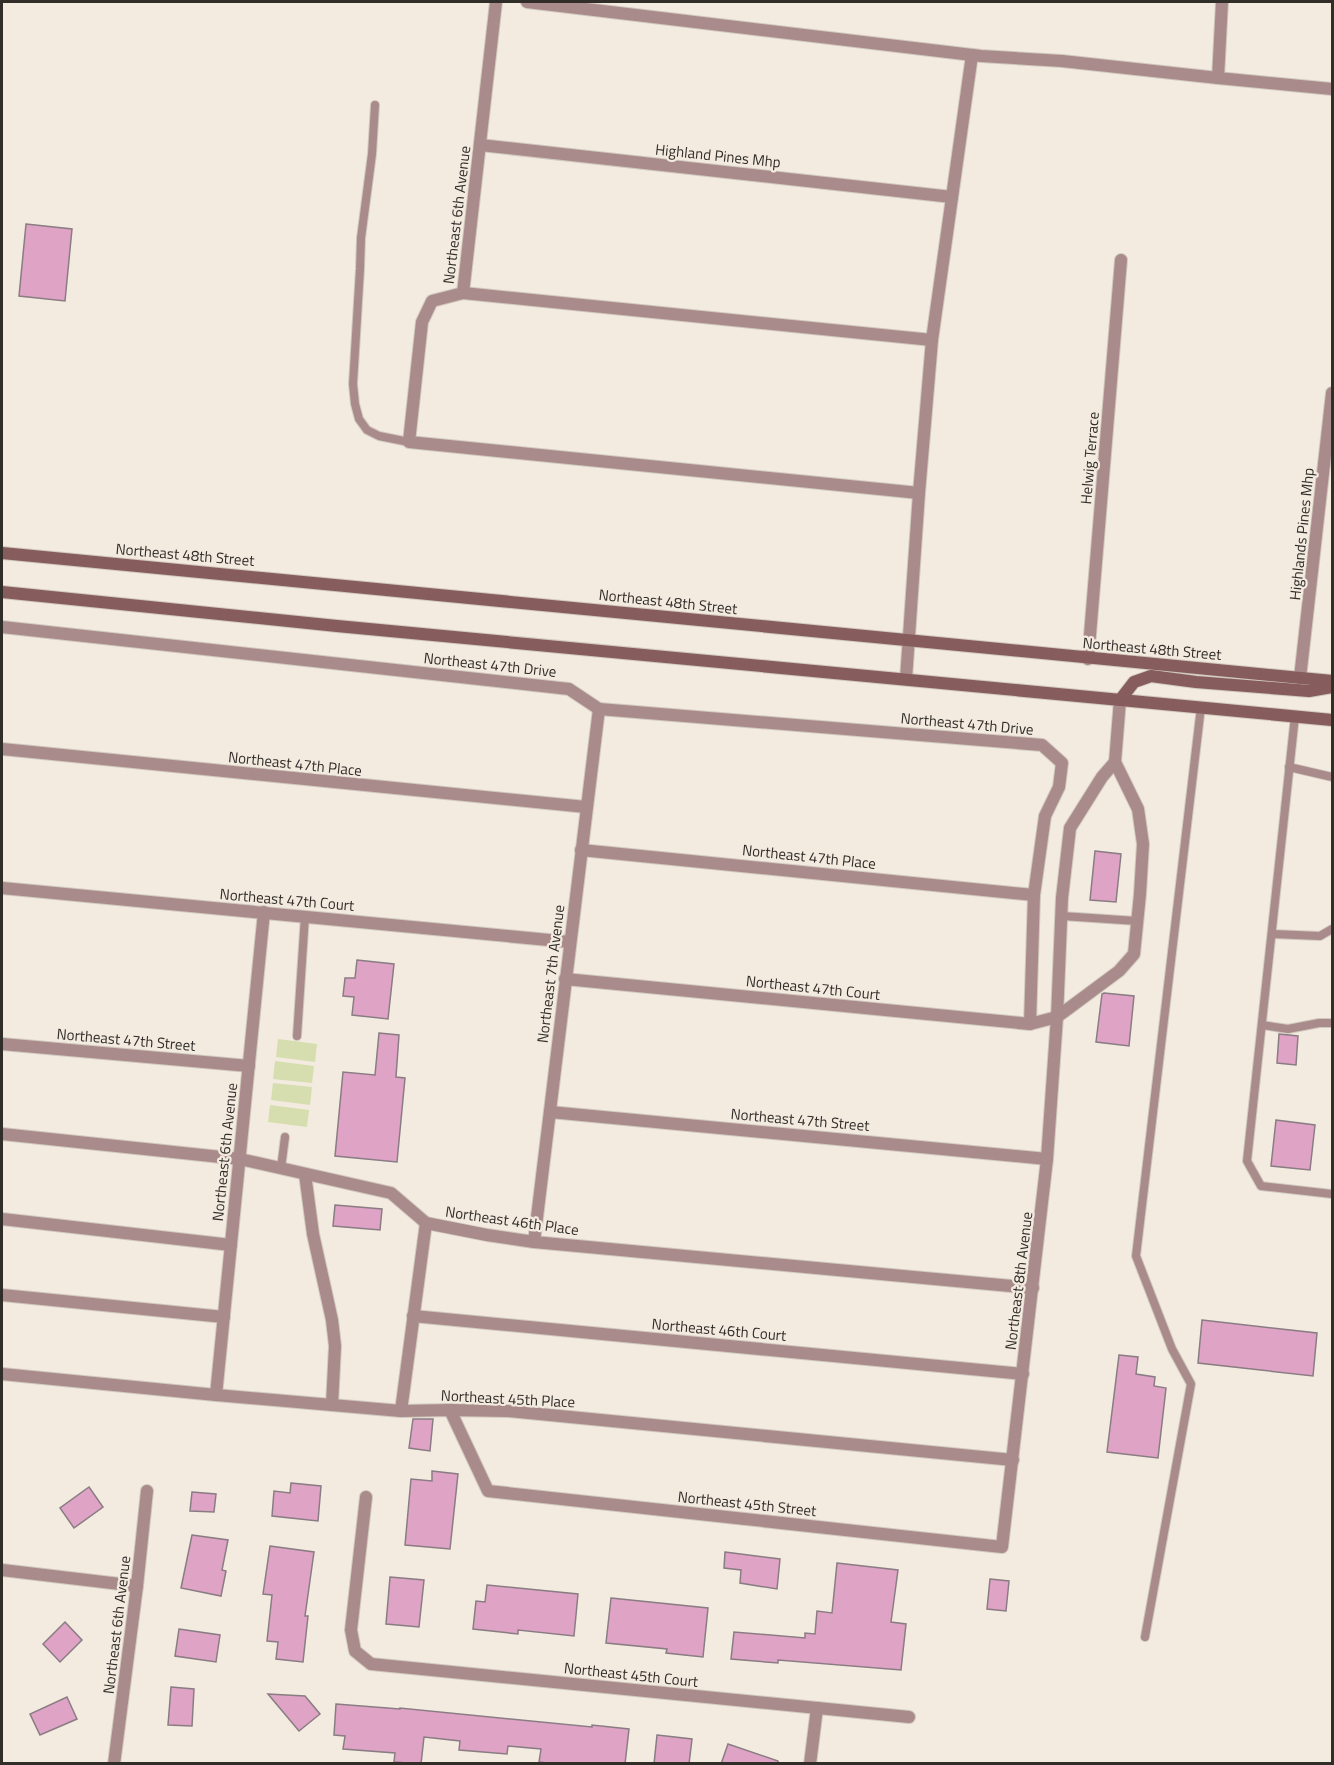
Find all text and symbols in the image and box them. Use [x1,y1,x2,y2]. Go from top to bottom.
street label: Highland Pines Mhp [654,137,782,174]
street label: Northeast 6th Avenue [437,145,476,285]
street label: Helwig Terrace [1074,411,1105,505]
street label: Highlands Pines Mhp [1283,466,1320,601]
street label: Northeast 48th Street [115,537,256,572]
street label: Northeast 48th Street [598,583,739,620]
street label: Northeast 48th Street [1082,631,1223,666]
street label: Northeast 47th Drive [423,646,558,683]
street label: Northeast 47th Drive [900,706,1034,741]
street label: Northeast 47th Place [227,745,363,782]
street label: Northeast 47th Place [741,838,877,875]
street label: Northeast 47th Court [219,882,356,917]
street label: Northeast 7th Avenue [531,904,570,1044]
street label: Northeast 47th Court [745,969,882,1006]
street label: Northeast 47th Street [56,1022,197,1057]
street label: Northeast 6th Avenue [206,1082,243,1222]
street label: Northeast 47th Street [730,1102,871,1137]
street label: Northeast 46th Place [444,1200,580,1241]
street label: Northeast 8th Avenue [999,1211,1038,1351]
street label: Northeast 46th Court [651,1312,788,1347]
street label: Northeast 45th Place [440,1383,576,1414]
street label: Northeast 45th Street [677,1485,818,1522]
street label: Northeast 6th Avenue [97,1555,136,1695]
street label: Northeast 45th Court [563,1656,700,1693]

